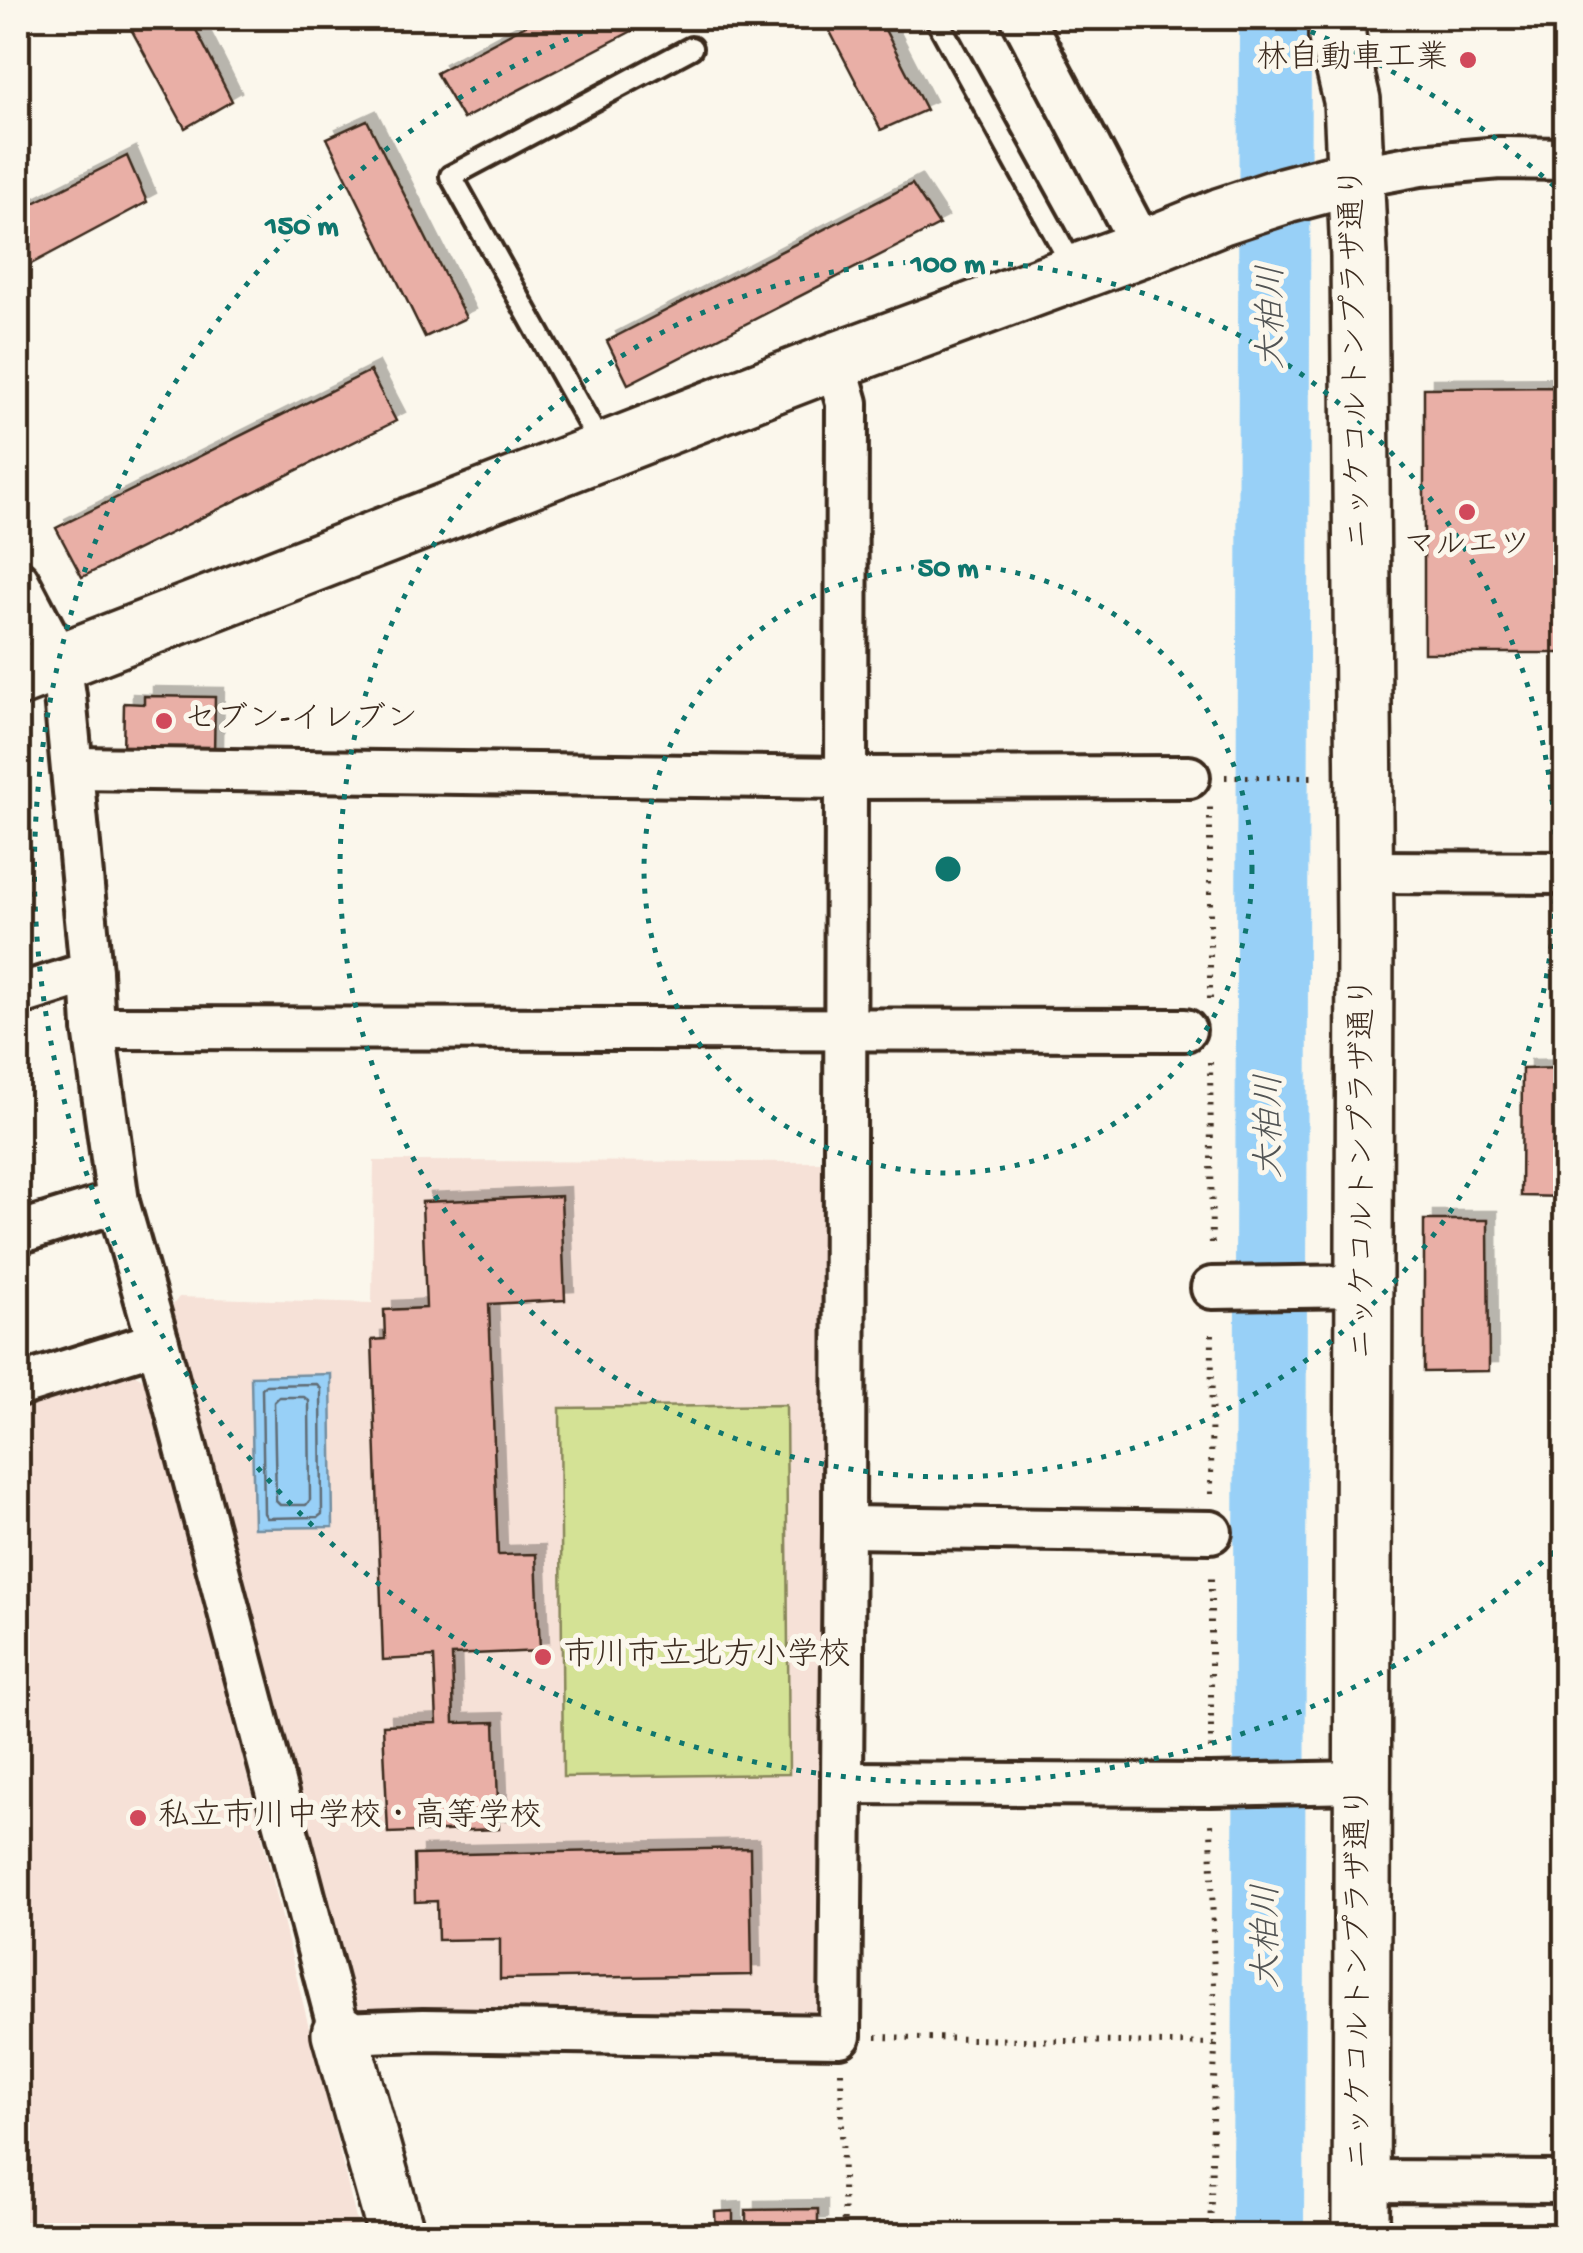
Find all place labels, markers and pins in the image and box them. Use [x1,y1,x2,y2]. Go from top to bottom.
place label: 林自動車工業 [1256,39,1448,79]
marker: 林自動車工業 [1457,49,1479,71]
marker: マルエツ [1456,501,1478,523]
place label: マルエツ [1403,528,1531,566]
place label: セブン-イレブン [184,701,418,740]
marker: セブン-イレブン [153,710,175,732]
centre of rings [930,851,966,887]
place label: 市川市立北方小学校 [563,1637,851,1676]
marker: 市川市立北方小学校 [532,1646,554,1668]
place label: 私立市川中学校・高等学校 [158,1797,542,1837]
marker: 私立市川中学校・高等学校 [127,1807,149,1829]

